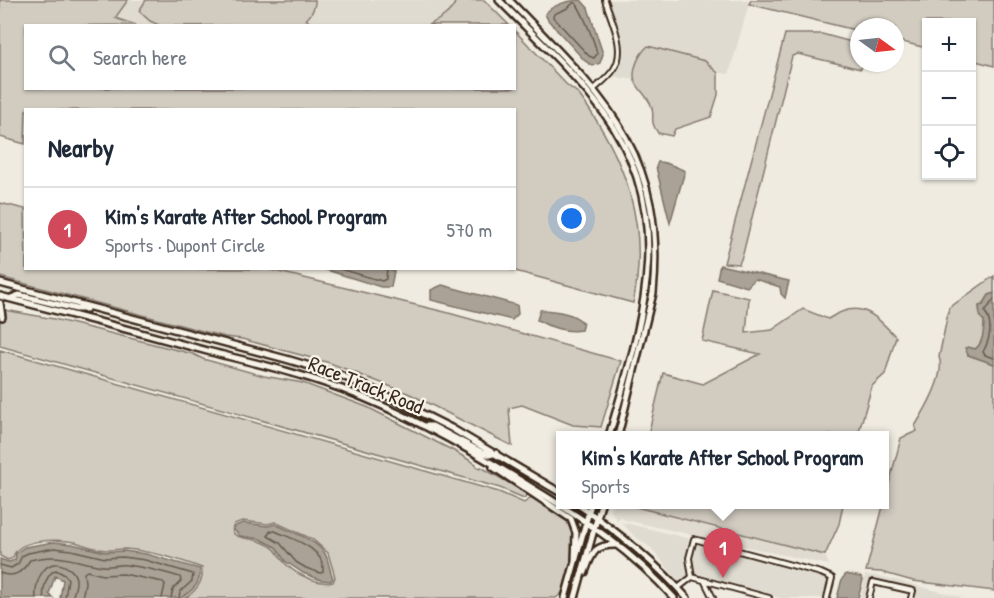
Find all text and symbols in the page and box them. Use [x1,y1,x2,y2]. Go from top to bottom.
north arrow [850,18,904,72]
map controls [922,18,976,180]
button: + [922,18,976,72]
search box [24,24,516,90]
icon: search [45,41,78,74]
text: Search here [93,42,187,72]
button: − [922,72,976,126]
button: locate [922,126,976,180]
text: Nearby [48,130,114,165]
text: Kim's Karate After School Program [105,201,387,231]
your location [557,204,586,233]
text: 1 [64,216,71,243]
text: 570 m [446,216,492,243]
text: Sports · Dupont Circle [105,231,265,258]
street label: Race Track Road [304,348,428,421]
popup [556,431,889,509]
text: Kim's Karate After School Program [582,442,863,472]
text: Sports [582,472,630,499]
pin: 1 [704,528,742,578]

